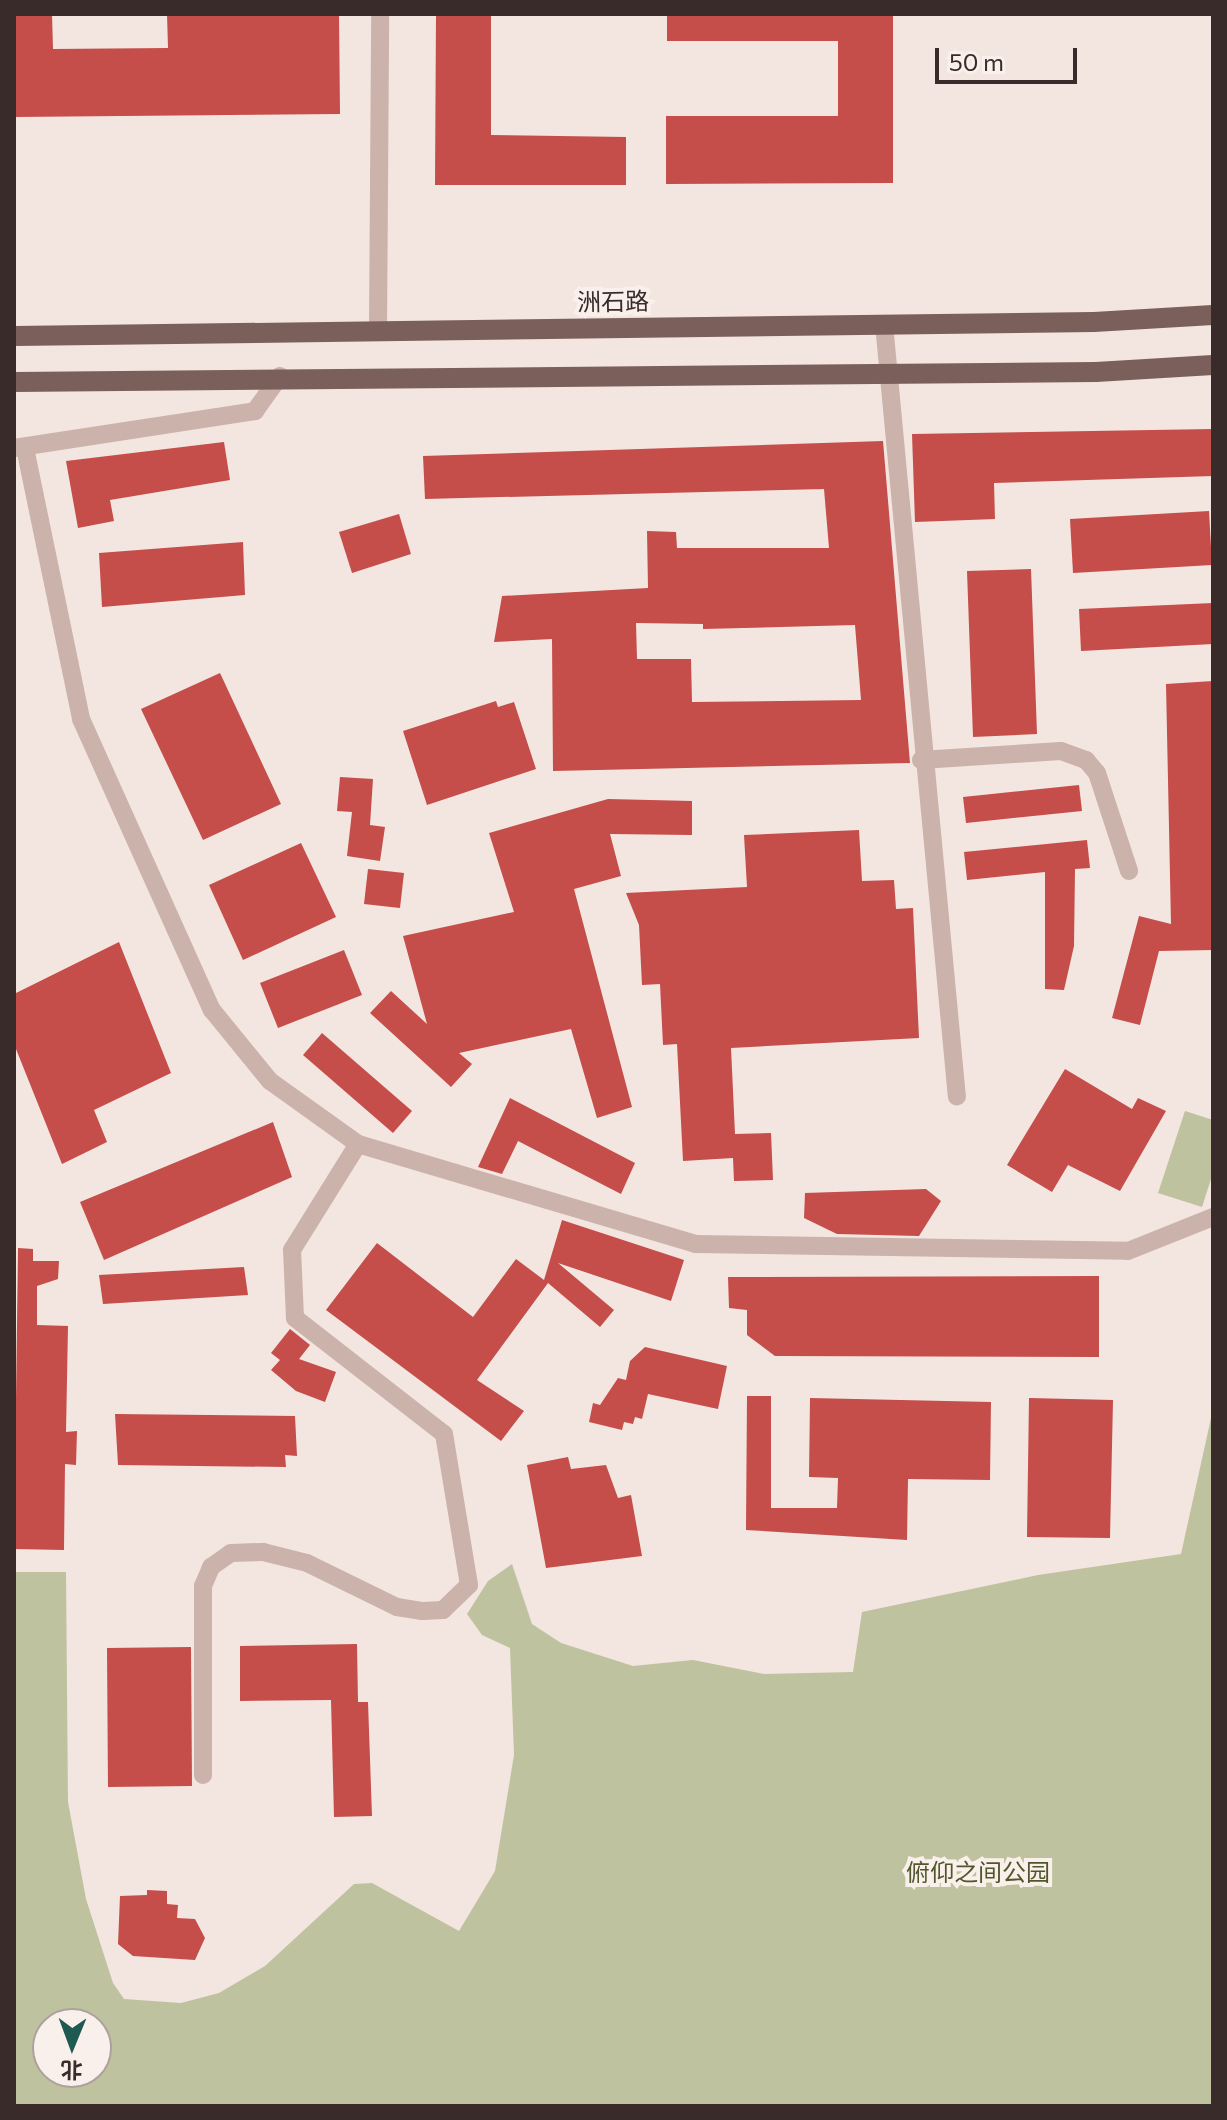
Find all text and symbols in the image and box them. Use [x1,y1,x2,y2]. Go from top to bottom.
scale bar [939,32,1081,82]
text: 50 m [949,47,1004,76]
street label: 洲石路 [577,286,649,316]
park label: 俯仰之间公园 [906,1858,1050,1886]
north arrow [32,2008,112,2088]
text: 北 [60,2057,83,2084]

